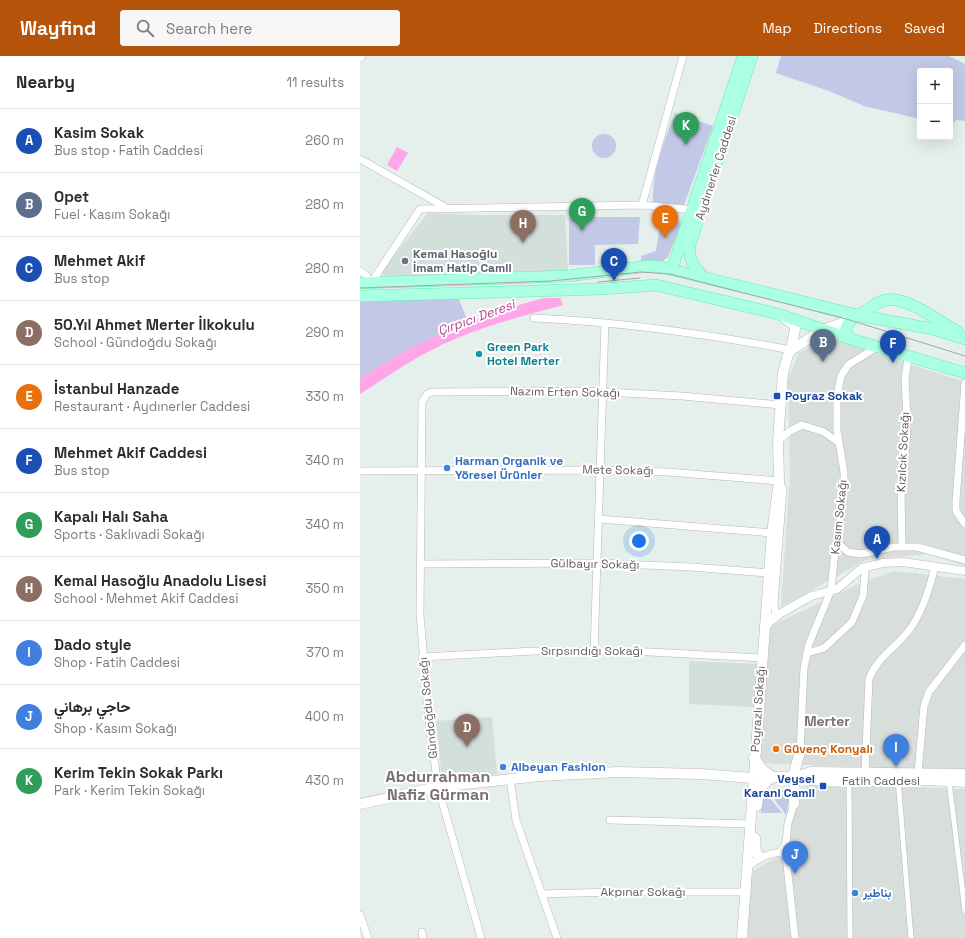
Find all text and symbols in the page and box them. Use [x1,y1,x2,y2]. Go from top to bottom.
search box [120,10,400,46]
text: Wayfind [20,16,96,41]
icon: search [134,17,156,39]
text: Search here [166,19,252,38]
text: Map [762,19,792,37]
text: Directions [814,19,882,37]
text: Saved [904,19,945,37]
map controls [917,68,953,140]
button: + [917,68,953,104]
text: Nearby [16,71,75,93]
text: 11 results [287,74,344,91]
button: − [917,104,953,140]
pin: K [673,112,699,145]
street label: Aydınerler Caddesi [692,114,740,222]
text: Kasim Sokak [54,123,144,142]
text: A [25,132,33,149]
text: 260 m [305,132,344,149]
text: Bus stop · Fatih Caddesi [54,142,203,159]
text: Opet [54,187,89,206]
text: B [25,196,33,213]
text: 280 m [305,196,344,213]
pin: G [569,198,595,231]
pin: E [652,205,678,238]
text: Fuel · Kasım Sokağı [54,206,171,223]
pin: H [510,210,536,243]
place label: Kemal Hasoğlu İmam Hatip Camii [413,246,512,276]
pin: C [601,248,627,281]
text: Mehmet Akif [54,251,145,270]
marker: Kemal Hasoğlu İmam Hatip Camii [400,256,410,266]
text: C [25,260,33,277]
text: 280 m [305,260,344,277]
text: Bus stop [54,270,110,287]
water label: Çırpıcı Deresi [435,295,519,339]
text: 50.Yıl Ahmet Merter İlkokulu [54,315,255,334]
text: D [25,324,33,341]
text: 290 m [305,324,344,341]
pin: B [810,329,836,362]
pin: F [880,330,906,363]
text: School · Gündoğdu Sokağı [54,334,217,351]
place label: Green Park Hotel Merter [487,339,560,369]
marker: Green Park Hotel Merter [474,349,484,359]
text: İstanbul Hanzade [54,379,179,398]
street label: Nazım Erten Sokağı [510,383,620,401]
text: E [25,388,33,405]
text: 330 m [305,388,344,405]
place label: Poyraz Sokak [785,388,863,404]
marker: Poyraz Sokak [772,391,782,401]
text: Restaurant · Aydınerler Caddesi [54,398,250,415]
street label: Kızılcık Sokağı [893,411,913,493]
text: Mehmet Akif Caddesi [54,443,207,462]
text: F [26,452,32,469]
text: 340 m [305,452,344,469]
place label: Harman Organik ve Yöresel Ürünler [455,453,563,483]
street label: Mete Sokağı [582,461,654,479]
text: Bus stop [54,462,110,479]
marker: Harman Organik ve Yöresel Ürünler [442,463,452,473]
street label: Kasım Sokağı [827,479,851,555]
text: Kapalı Halı Saha [54,507,168,526]
text: G [25,516,33,533]
text: 340 m [305,516,344,533]
text: Sports · Saklıvadi Sokağı [54,526,205,543]
pin: A [864,526,890,559]
your location [629,531,649,551]
street label: Gülbayır Sokağı [550,555,640,573]
text: Kemal Hasoğlu Anadolu Lisesi [54,571,267,590]
text: H [25,580,33,597]
text: 350 m [306,580,344,597]
text: School · Mehmet Akif Caddesi [54,590,238,607]
text: Dado style [54,635,132,654]
street label: Sırpsındığı Sokağı [541,643,643,659]
text: I [27,644,31,661]
text: 370 m [306,644,344,661]
text: Shop · Fatih Caddesi [54,654,180,671]
street label: Gündoğdu Sokağı [415,656,441,760]
street label: Poyrazlı Sokağı [747,665,769,753]
text: حاجي برهاني [54,697,131,716]
text: J [25,708,33,725]
text: 400 m [305,708,344,725]
district label: Merter [804,712,850,730]
pin: D [454,714,480,747]
text: Shop · Kasım Sokağı [54,720,177,737]
pin: I [883,734,909,767]
place label: Güvenç Konyalı [784,741,873,757]
marker: Güvenç Konyalı [771,744,781,754]
place label: Albeyan Fashion [511,759,606,775]
marker: Albeyan Fashion [498,762,508,772]
text: Kerim Tekin Sokak Parkı [54,763,223,782]
district label: Abdurrahman Nafiz Gürman [386,766,490,805]
place label: Veysel Karani Camii [744,771,815,801]
text: K [25,772,33,789]
text: 430 m [305,772,344,789]
street label: Fatih Caddesi [842,773,920,789]
marker: Veysel Karani Camii [818,781,828,791]
text: Park · Kerim Tekin Sokağı [54,782,205,799]
pin: J [782,841,808,874]
street label: Akpınar Sokağı [600,884,686,900]
place label: بناطير [862,885,892,901]
marker: بناطير [850,888,860,898]

